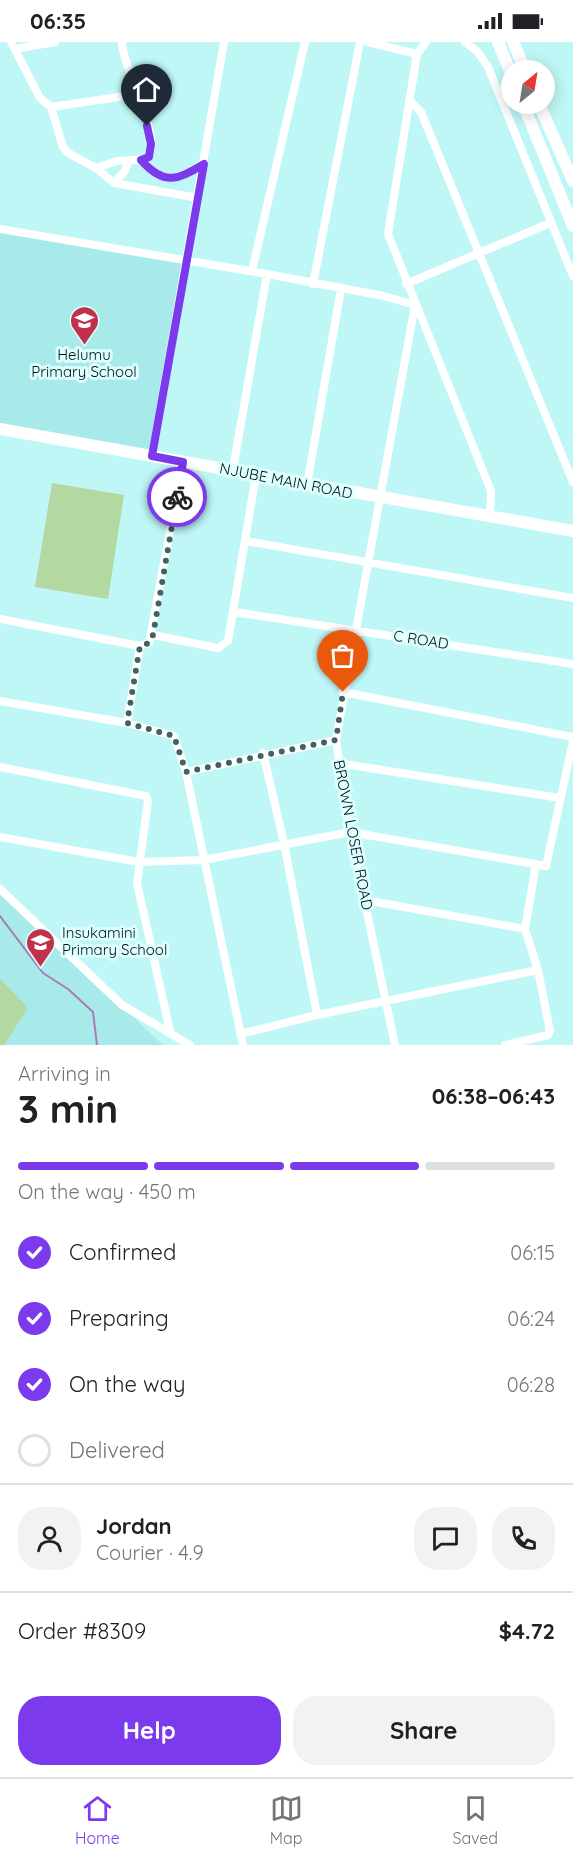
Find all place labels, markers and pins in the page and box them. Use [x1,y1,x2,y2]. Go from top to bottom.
pin [121,64,172,126]
school or university icon: Helumu Primary School [68,304,100,346]
place label: Helumu Primary School [31,345,137,381]
pin [317,630,368,692]
place label: Insukamini Primary School [62,923,167,959]
school or university icon: Insukamini Primary School [25,926,57,968]

